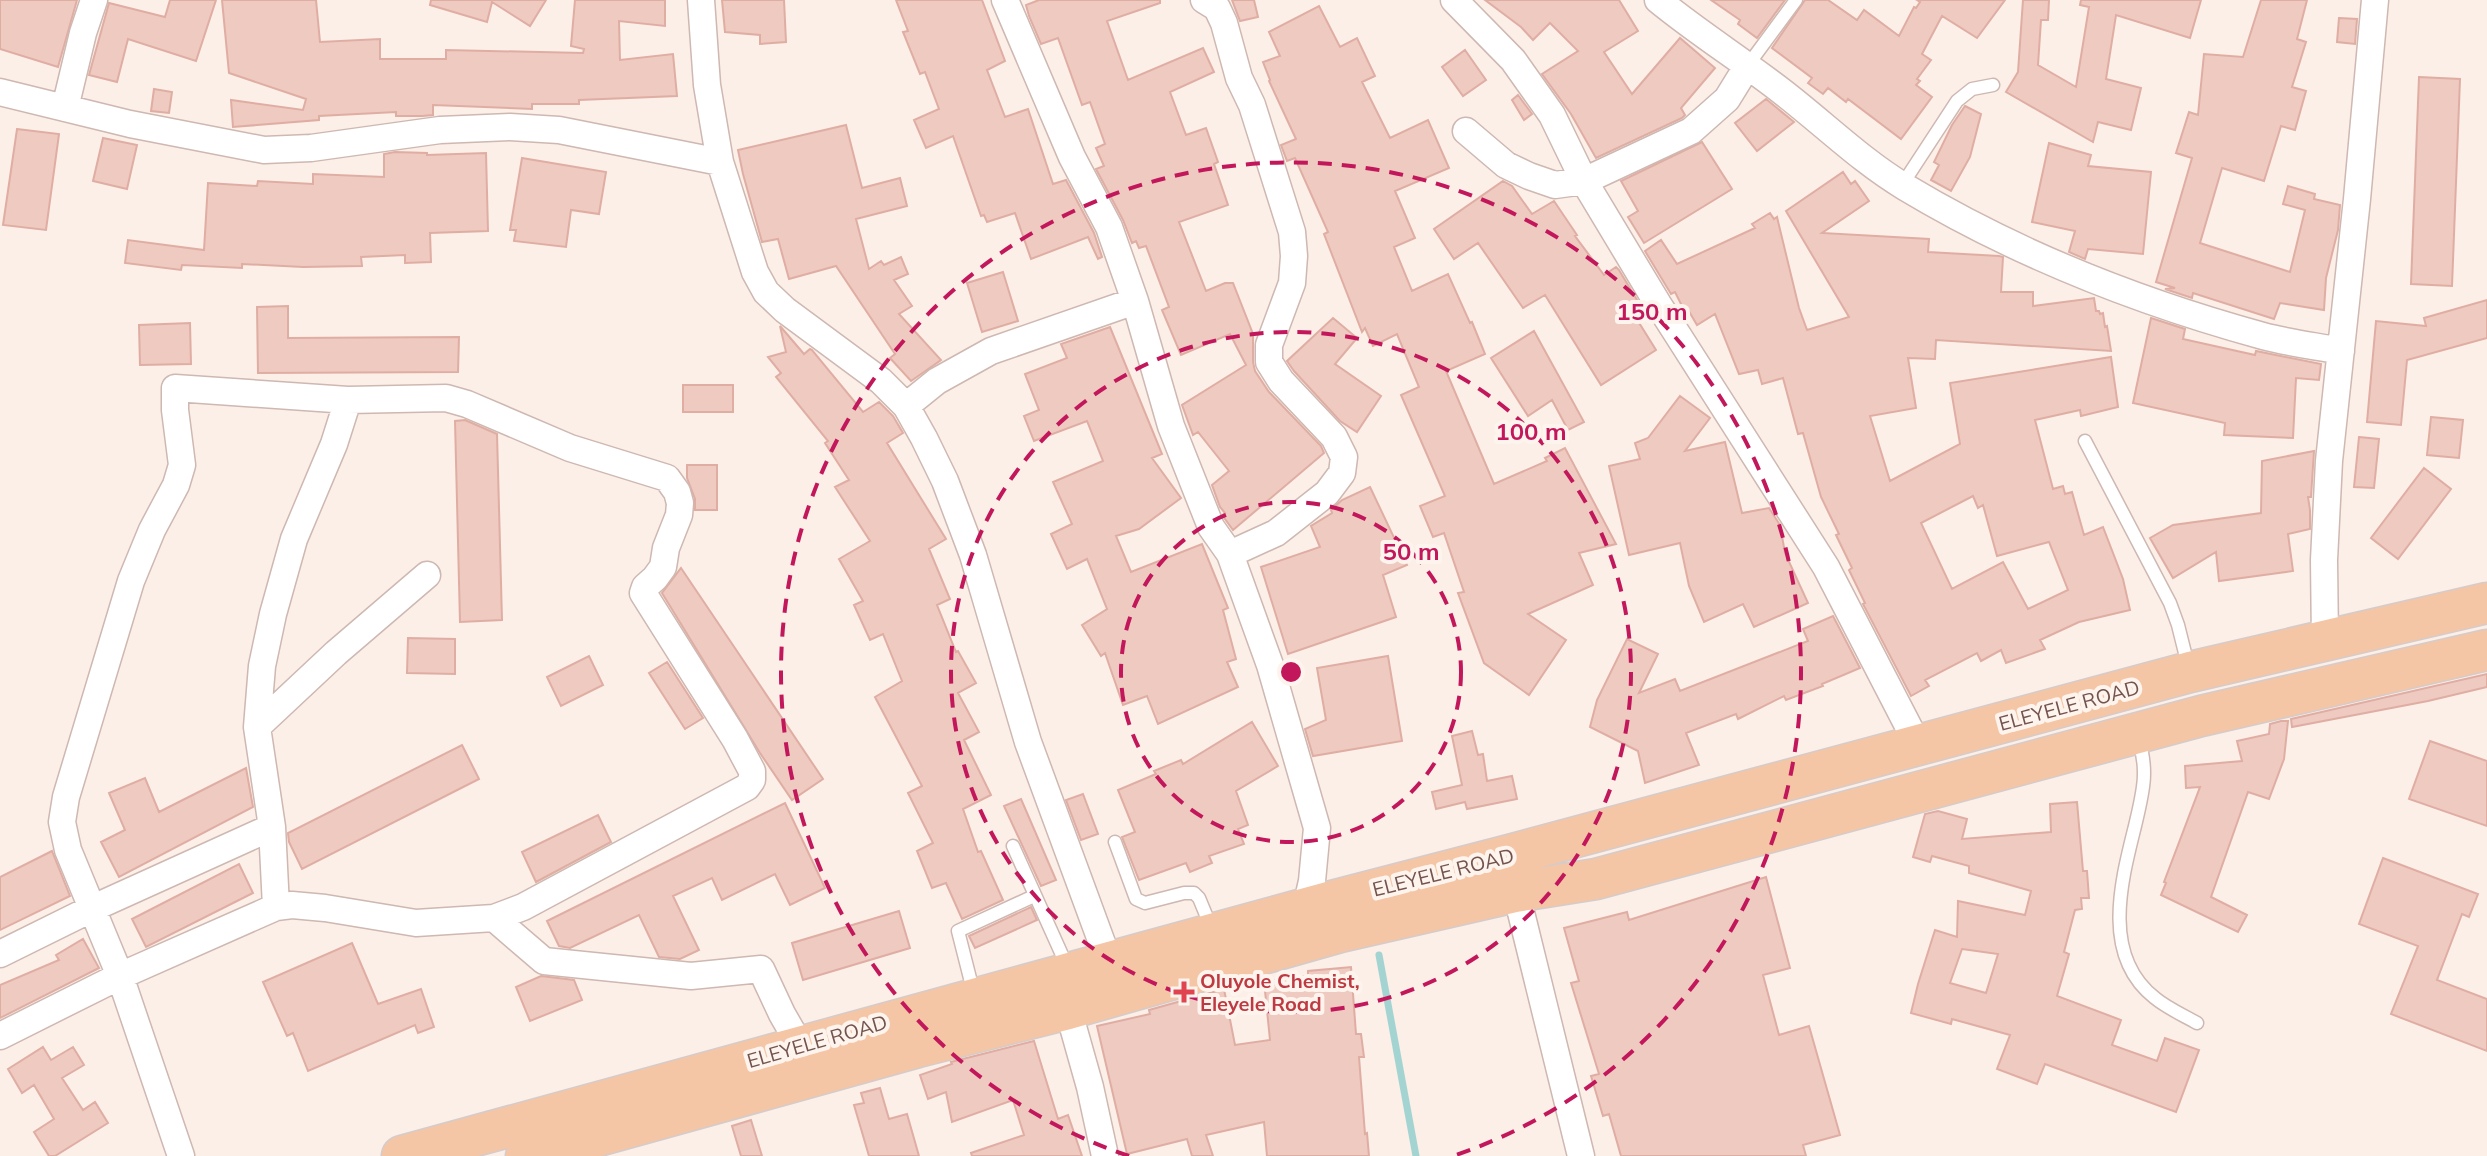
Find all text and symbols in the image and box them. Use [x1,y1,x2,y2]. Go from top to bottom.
text: 150 m [1616,296,1688,326]
text: 100 m [1495,416,1567,446]
text: 50 m [1383,536,1439,566]
centre of rings [1277,658,1305,686]
street label: ELEYELE ROAD [1996,674,2142,736]
street label: ELEYELE ROAD [1370,842,1516,902]
place label: Oluyole Chemist, Eleyele Road [1200,968,1360,1016]
marker: Oluyole Chemist, Eleyele Road [1175,983,1193,1001]
street label: ELEYELE ROAD [744,1009,890,1073]

